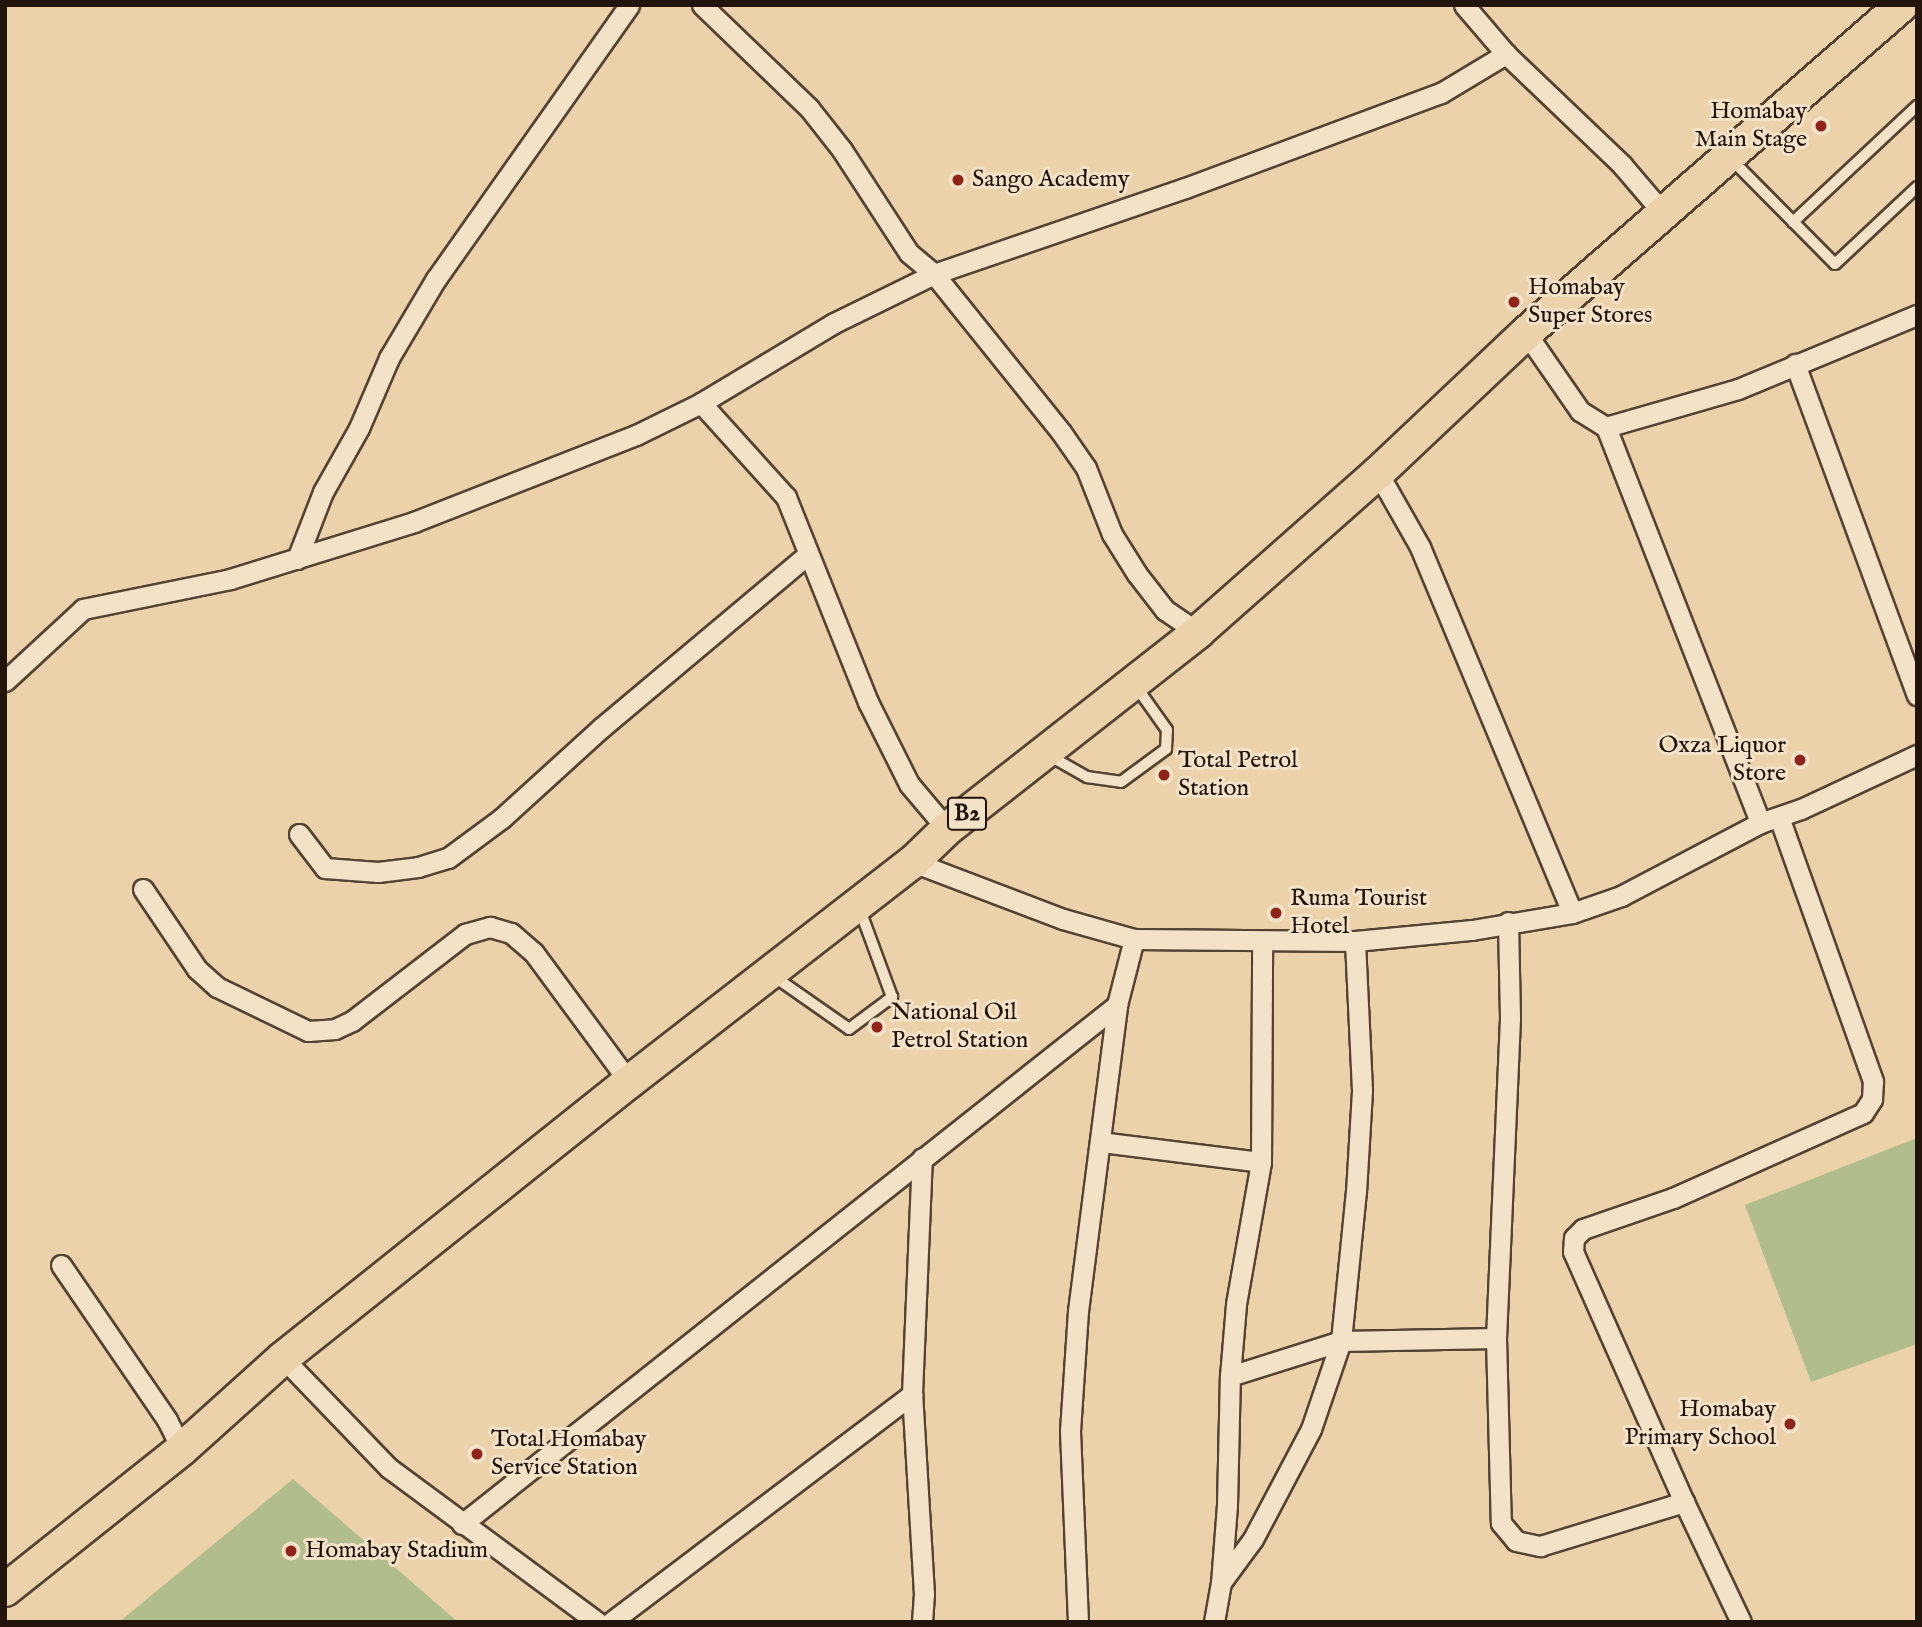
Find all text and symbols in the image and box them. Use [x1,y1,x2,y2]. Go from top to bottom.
place label: Homabay Main Stage [1695,98,1807,154]
marker: Homabay Main Stage [1813,118,1829,134]
place label: Sango Academy [972,166,1129,194]
marker: Sango Academy [950,172,966,188]
place label: Homabay Super Stores [1528,274,1652,330]
marker: Homabay Super Stores [1506,294,1522,310]
place label: Oxza Liquor Store [1658,732,1786,788]
place label: Total Petrol Station [1178,747,1298,803]
marker: Oxza Liquor Store [1792,752,1808,768]
marker: Total Petrol Station [1156,767,1172,783]
road number: B2 [946,794,988,834]
place label: Ruma Tourist Hotel [1290,885,1427,941]
marker: Ruma Tourist Hotel [1268,905,1284,921]
place label: National Oil Petrol Station [891,999,1028,1055]
marker: National Oil Petrol Station [869,1019,885,1035]
place label: Homabay Primary School [1624,1396,1776,1452]
marker: Homabay Primary School [1782,1416,1798,1432]
place label: Total Homabay Service Station [491,1426,647,1482]
marker: Total Homabay Service Station [469,1446,485,1462]
place label: Homabay Stadium [305,1537,488,1565]
marker: Homabay Stadium [283,1543,299,1559]

